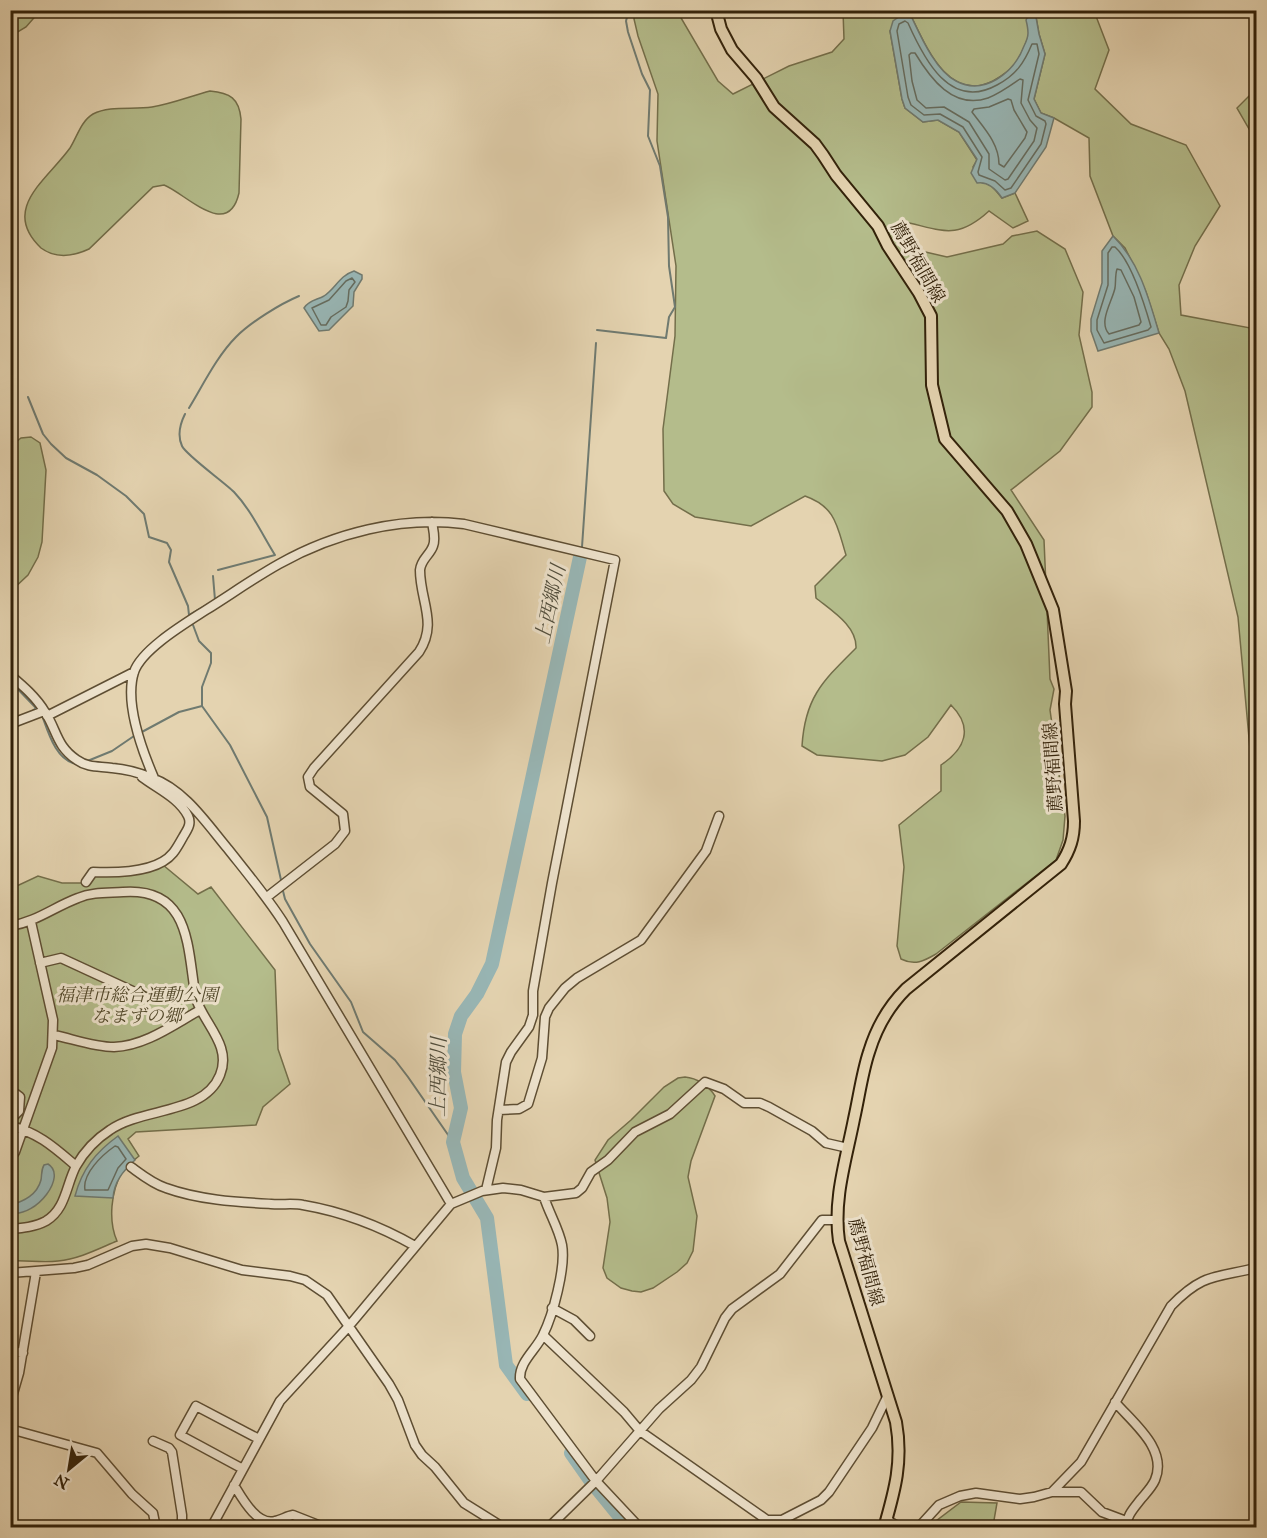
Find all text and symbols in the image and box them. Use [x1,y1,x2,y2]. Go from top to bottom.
street label: 薦野福間線 [886,218,950,306]
water label: 上西郷川 [530,560,570,646]
street label: 薦野福間線 [1039,721,1067,813]
park label: 福津市総合運動公園 なまずの郷 [56,984,221,1027]
water label: 上西郷川 [425,1035,451,1117]
street label: 薦野福間線 [844,1216,888,1308]
north arrow [39,1439,99,1499]
text: N [51,1470,72,1493]

